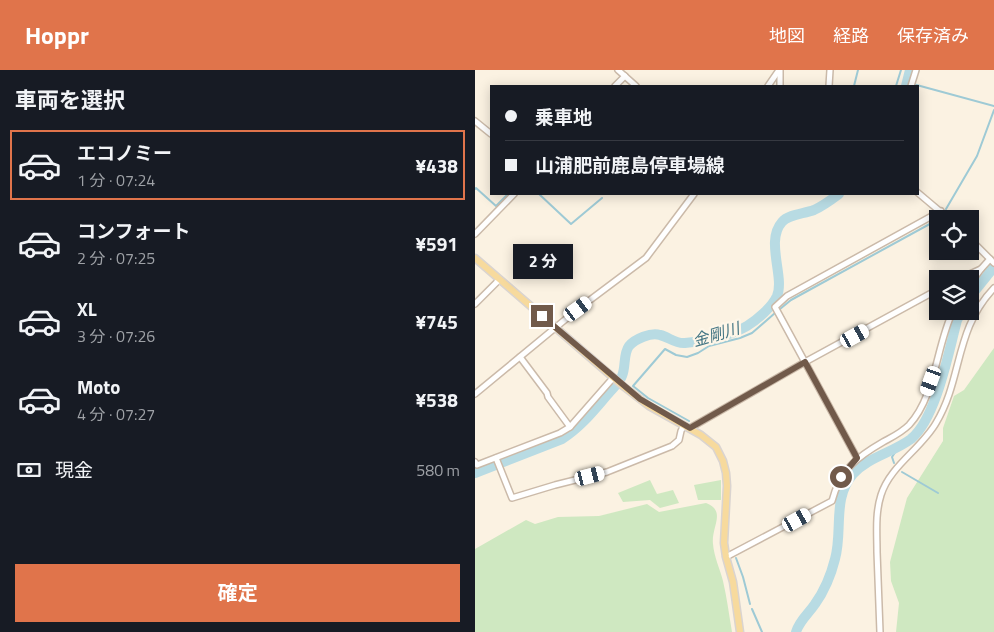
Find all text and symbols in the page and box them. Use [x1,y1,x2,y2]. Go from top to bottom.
text: Hoppr [25,17,89,53]
text: 地図 [769,22,805,49]
text: 経路 [833,22,869,49]
text: 保存済み [897,22,969,49]
text: 車両を選択 [15,83,125,117]
text: 乗車地 [535,102,592,131]
text: エコノミー [77,138,172,167]
icon: car [17,143,62,188]
text: 山浦肥前鹿島停車場線 [535,150,725,179]
text: ¥438 [415,151,458,180]
text: 1 分 · 07:24 [77,168,155,192]
map controls [929,210,979,320]
button: locate [929,210,979,260]
text: コンフォート [77,216,190,245]
icon: car [17,221,62,266]
text: ¥591 [415,229,458,258]
callout: 2 分 [512,244,572,278]
text: 2 分 · 07:25 [77,246,155,270]
text: 2 分 [529,249,557,273]
button: layers [929,270,979,320]
text: XL [77,294,97,323]
car [561,294,594,324]
icon: car [17,299,62,344]
route end [531,305,553,327]
text: ¥745 [415,307,458,336]
water label: 金剛川 [690,315,744,352]
car [838,322,871,350]
text: 3 分 · 07:26 [77,324,155,348]
car [918,364,943,398]
text: Moto [77,372,120,401]
icon: car [17,377,62,422]
text: ¥538 [415,385,458,414]
text: 4 分 · 07:27 [77,402,155,426]
text: 現金 [55,455,93,484]
icon: cash [15,456,43,484]
text: 580 m [416,458,460,482]
car [573,465,606,487]
route start [830,466,852,488]
car [780,506,813,534]
button: 確定 [15,564,460,622]

